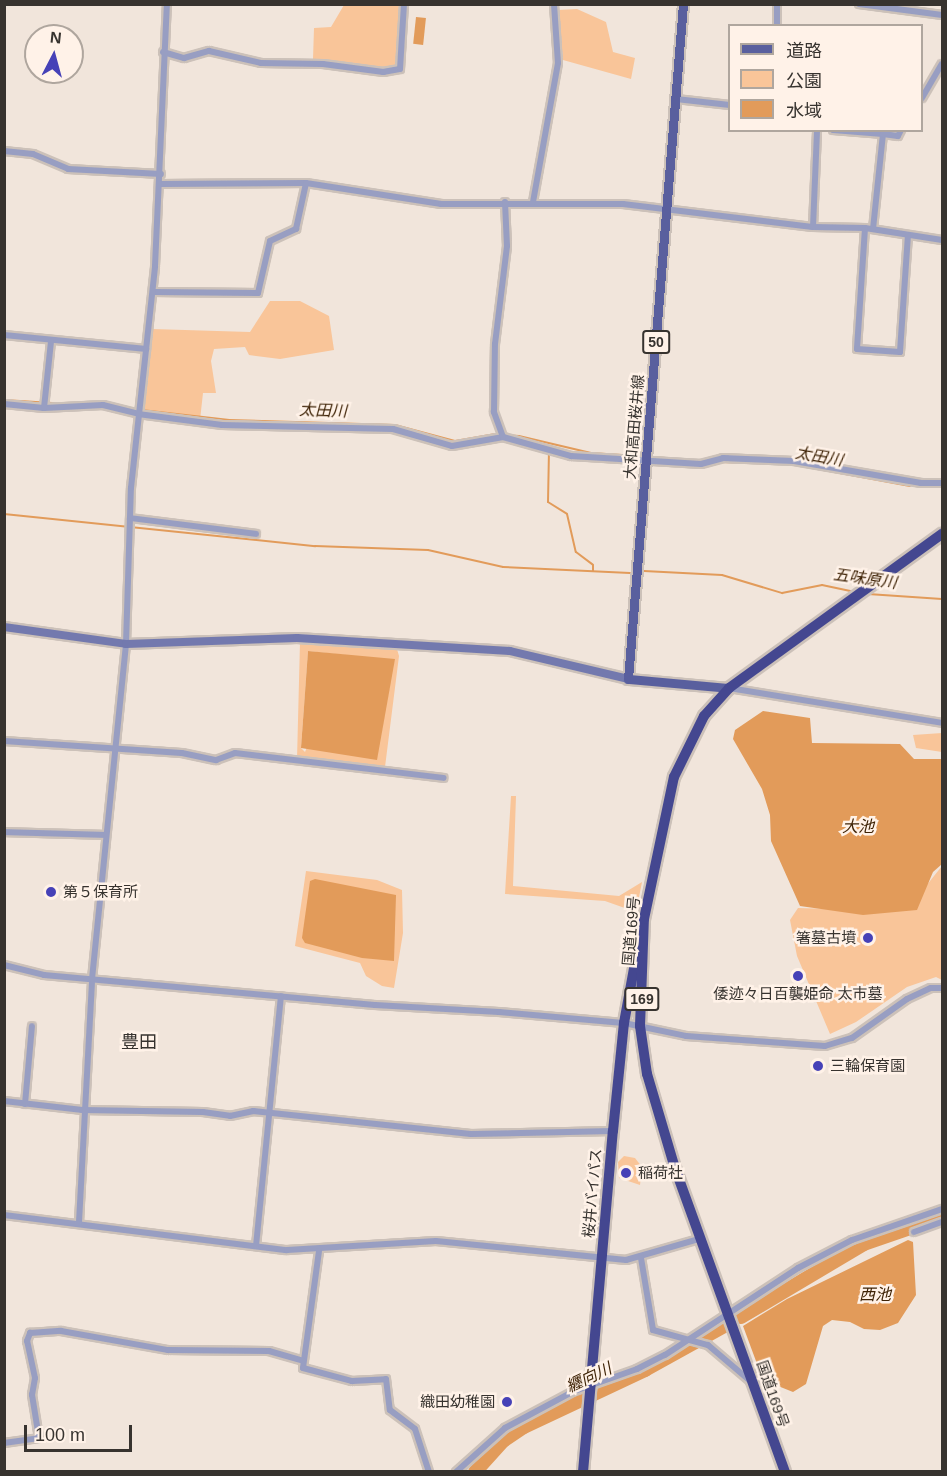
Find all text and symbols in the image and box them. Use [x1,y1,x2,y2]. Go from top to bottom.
north arrow [24,24,84,84]
legend [728,24,923,132]
text: N [49,29,62,47]
text: 道路 [786,41,822,61]
text: 公園 [786,71,822,91]
text: 水域 [786,101,822,121]
road number: 50 [641,331,671,353]
street label: 大和高田桜井線 [620,374,648,480]
water label: 太田川 [299,401,347,421]
water label: 太田川 [794,443,844,471]
water label: 五味原川 [832,565,898,593]
water label: 大池 [842,817,874,837]
place label: 第５保育所 [63,883,138,901]
marker: 第５保育所 [44,885,58,899]
street label: 国道169号 [619,895,643,967]
place label: 箸墓古墳 [796,929,856,947]
marker: 箸墓古墳 [861,931,875,945]
marker: 倭迹々日百襲姫命 太市墓 [791,969,805,983]
place label: 倭迹々日百襲姫命 太市墓 [713,985,883,1003]
road number: 169 [624,988,660,1010]
district label: 豊田 [121,1031,157,1053]
place label: 三輪保育園 [830,1057,905,1075]
marker: 三輪保育園 [811,1059,825,1073]
street label: 桜井バイパス [579,1147,605,1239]
place label: 稲荷社 [638,1164,683,1182]
marker: 稲荷社 [619,1166,633,1180]
water label: 西池 [859,1285,891,1305]
street label: 国道169号 [753,1358,793,1430]
water label: 纒向川 [563,1359,615,1397]
place label: 織田幼稚園 [420,1393,495,1411]
marker: 織田幼稚園 [500,1395,514,1409]
scale bar [27,1413,135,1451]
text: 100 m [35,1425,85,1445]

